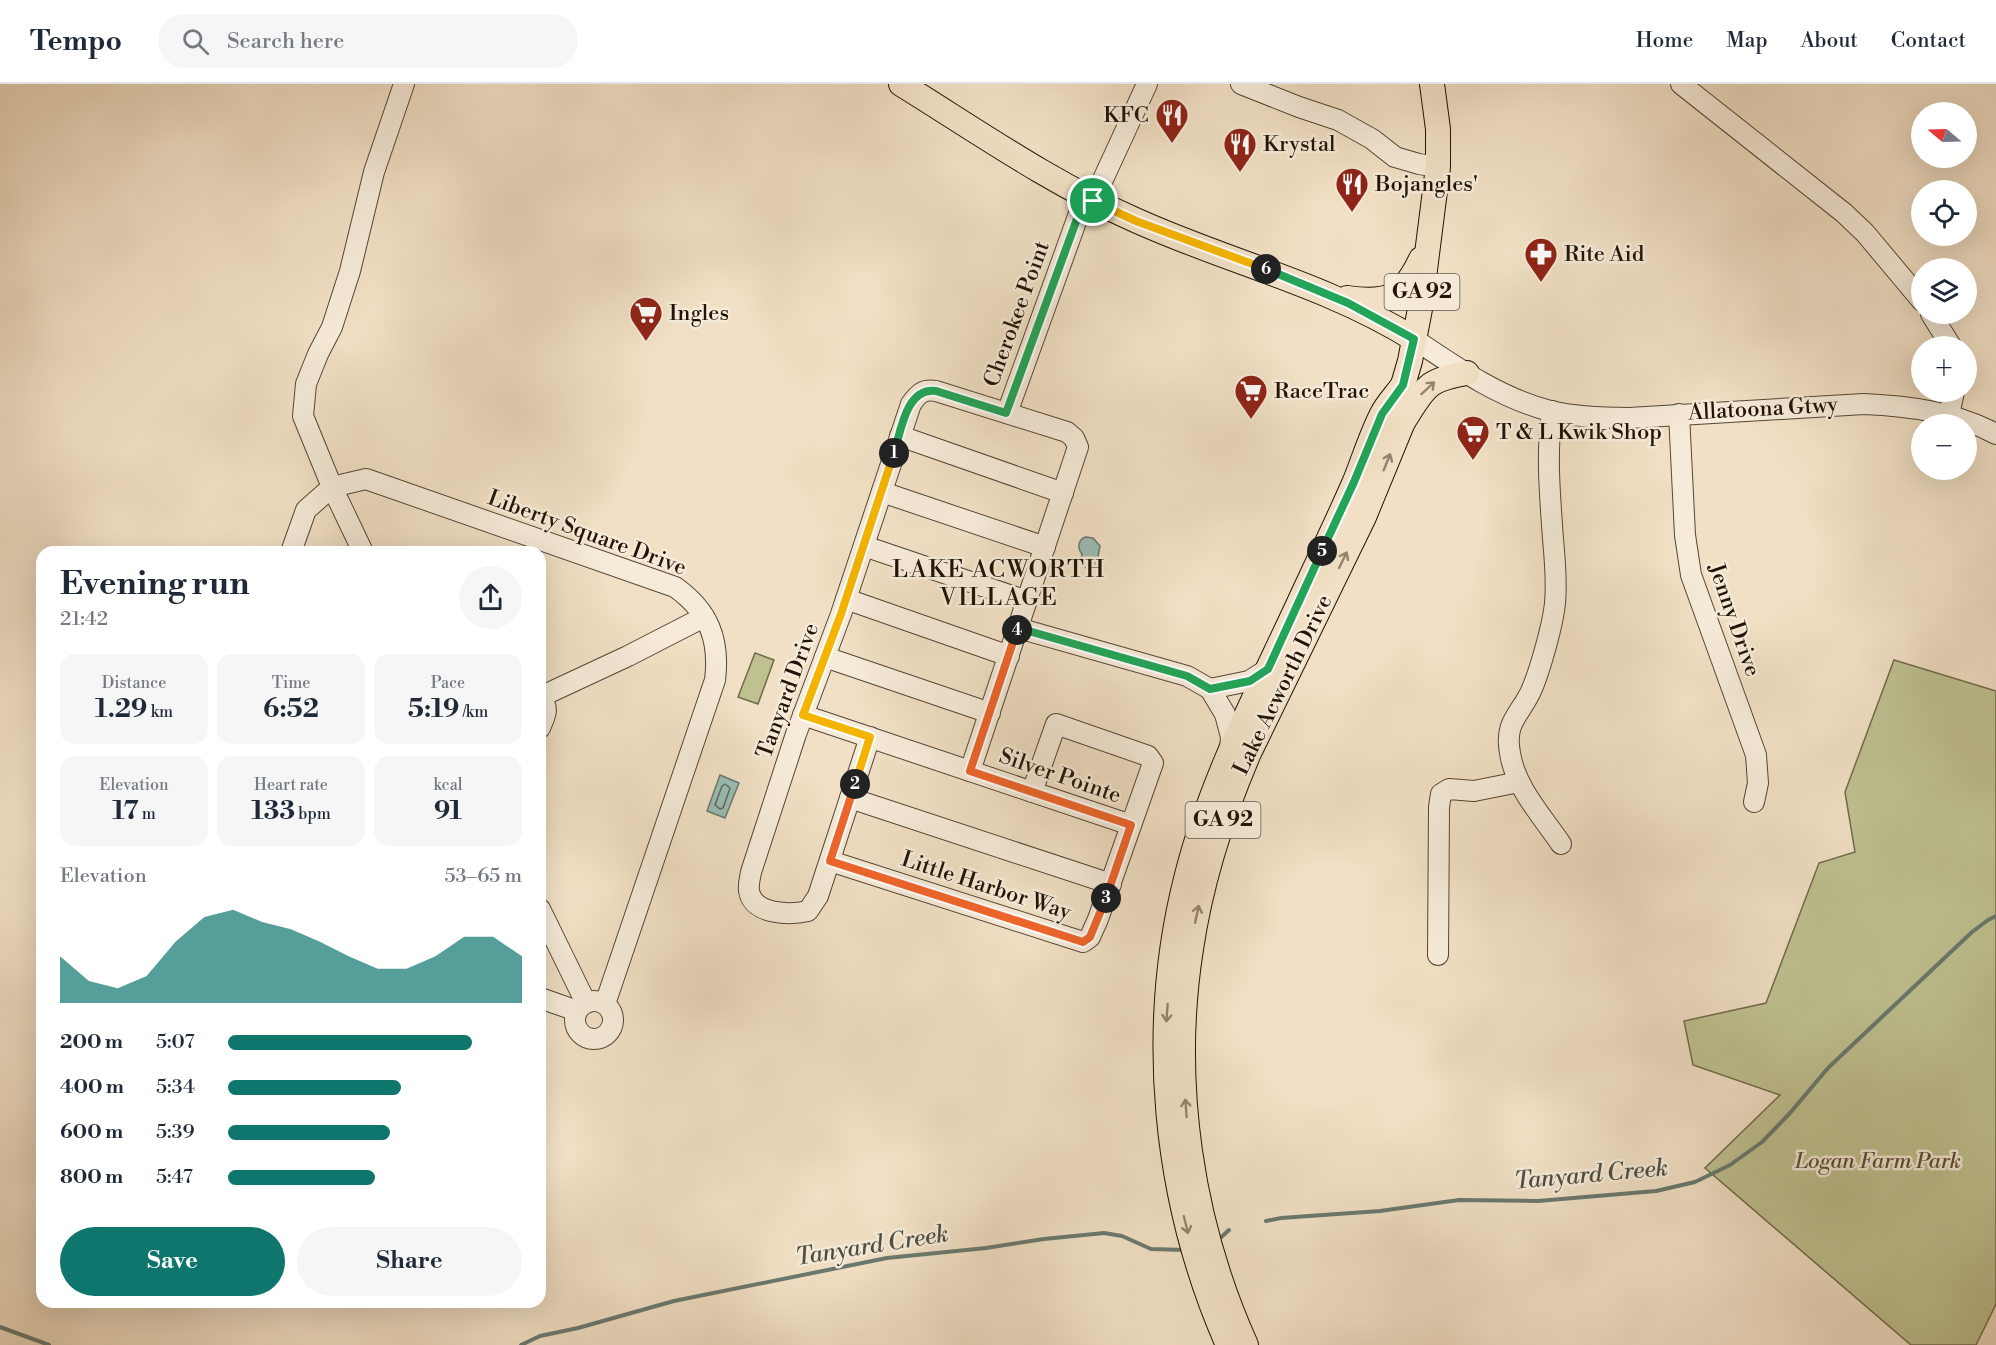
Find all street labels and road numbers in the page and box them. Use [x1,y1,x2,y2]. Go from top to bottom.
street label: Cherokee Point [978,237,1056,391]
road number: GA 92 [1384,274,1460,310]
street label: Allatoona Gtwy [1686,392,1839,426]
street label: Liberty Square Drive [484,484,690,582]
street label: Jenny Drive [1702,559,1766,680]
street label: Lake Acworth Drive [1228,590,1338,780]
street label: Tanyard Drive [751,619,825,763]
street label: Silver Pointe [995,743,1125,809]
road number: GA 92 [1186,802,1260,838]
street label: Little Harbor Way [898,846,1075,926]

